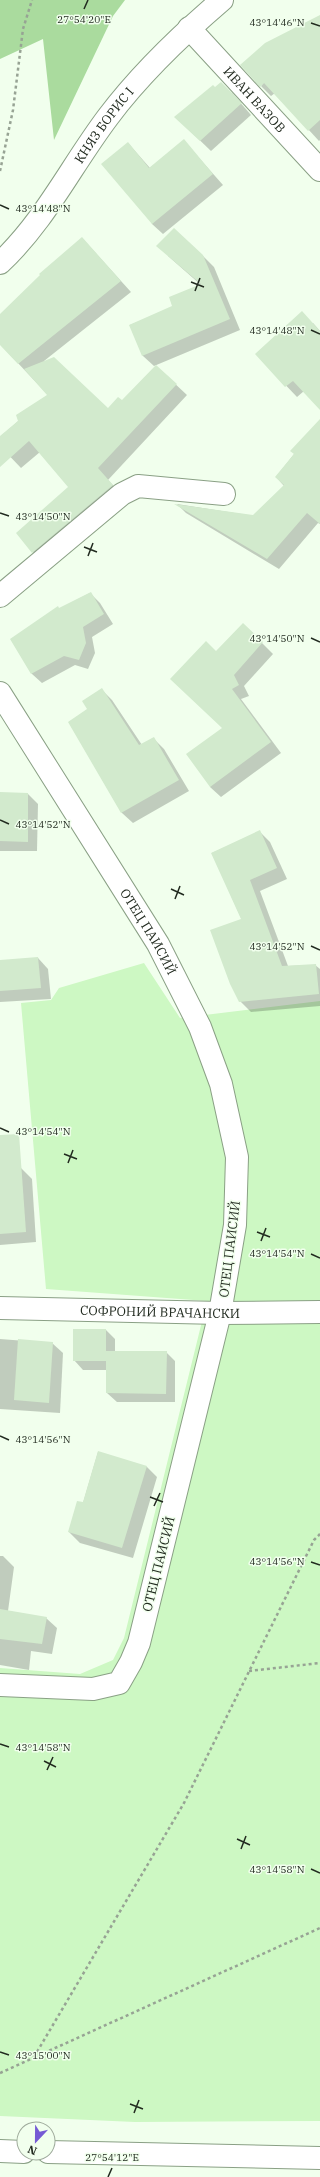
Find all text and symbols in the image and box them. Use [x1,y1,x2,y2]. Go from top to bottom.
text: 27°54'20"E [57,13,111,26]
text: 43°14'46"N [250,16,305,29]
street label: ИВАН ВАЗОВ [220,63,289,136]
street label: КНЯЗ БОРИС I [71,84,138,167]
text: 43°14'48"N [16,202,71,215]
text: 43°14'48"N [250,324,305,337]
text: 43°14'50"N [16,510,71,523]
text: 43°14'50"N [250,632,305,645]
text: 43°14'52"N [16,818,71,831]
street label: ОТЕЦ ПАИСИЙ [116,885,180,978]
text: 43°14'52"N [250,940,305,953]
text: 43°14'54"N [16,1125,71,1138]
street label: ОТЕЦ ПАИСИЙ [215,1200,244,1298]
text: 43°14'54"N [250,1247,305,1260]
street label: СОФРОНИЙ ВРАЧАНСКИ [80,1302,240,1322]
text: 43°14'56"N [16,1433,71,1446]
street label: ОТЕЦ ПАИСИЙ [138,1515,179,1613]
text: 43°14'56"N [250,1555,305,1568]
text: 43°14'58"N [16,1741,71,1754]
text: 43°14'58"N [250,1863,305,1876]
text: 43°15'00"N [16,2049,71,2062]
north arrow [16,2121,56,2161]
text: N [25,2142,39,2158]
text: 27°54'12"E [85,2151,139,2164]

